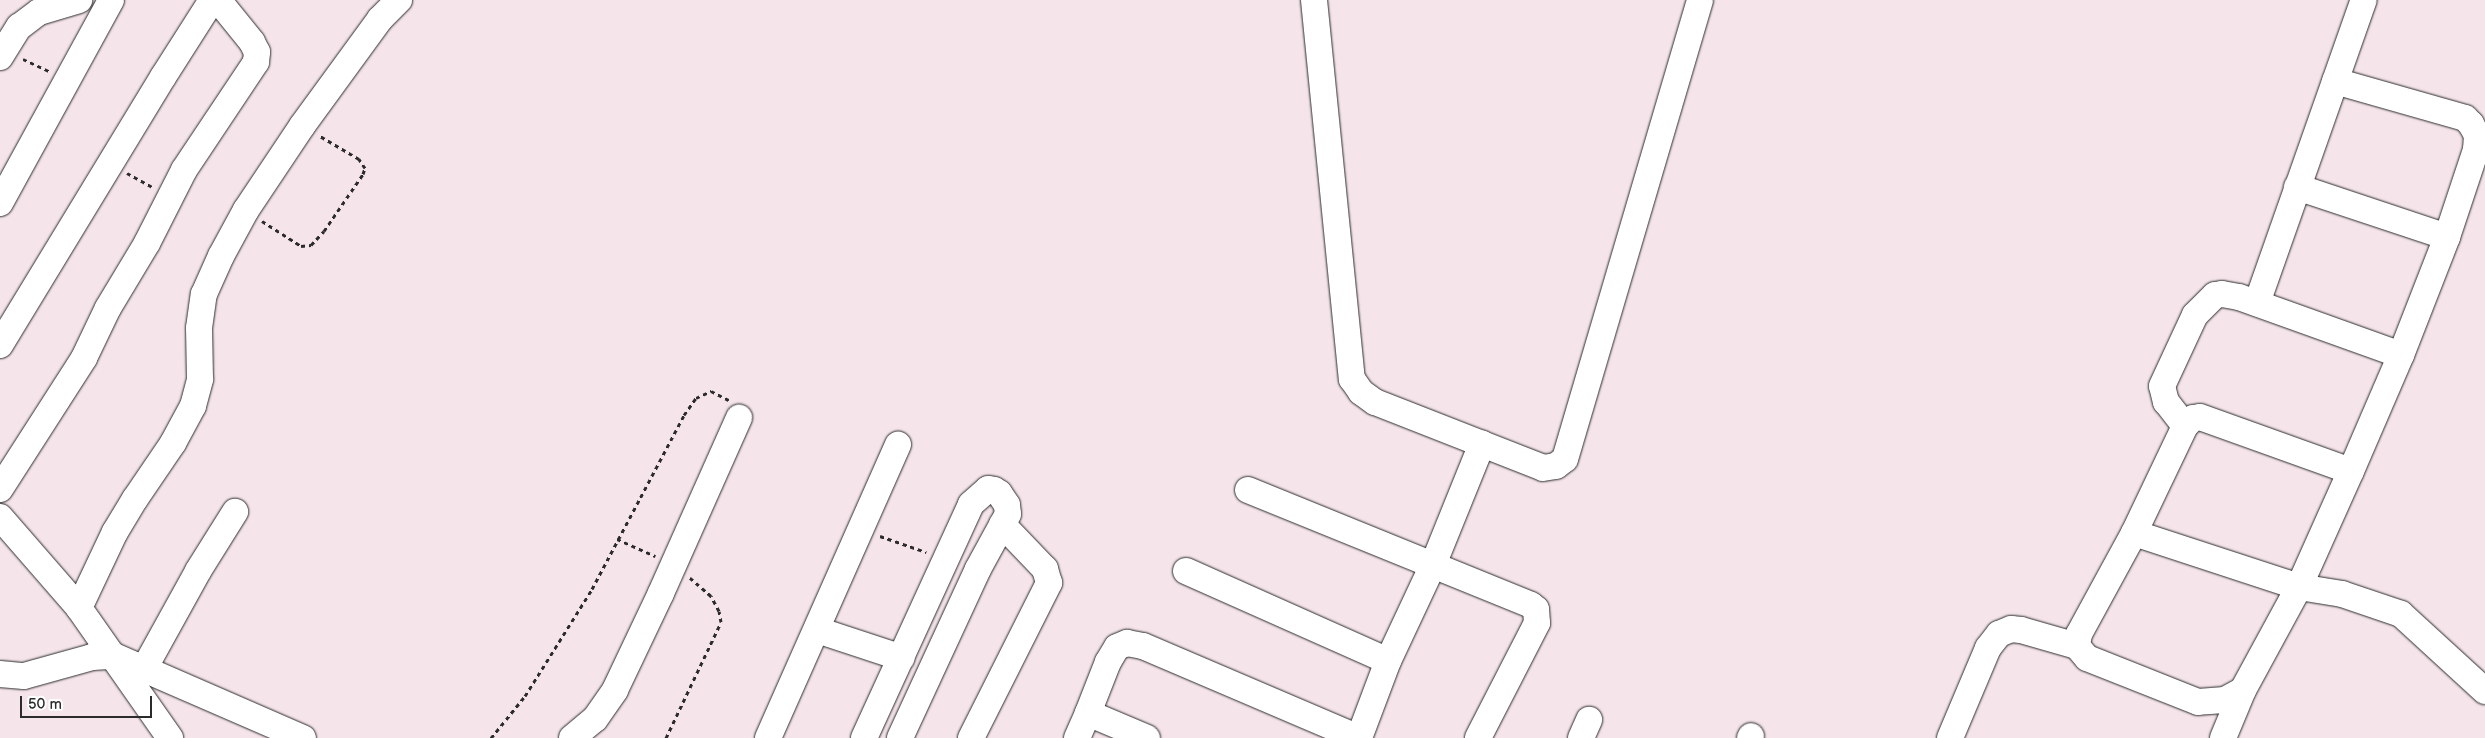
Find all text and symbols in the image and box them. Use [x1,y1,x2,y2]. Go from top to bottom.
scale bar [22,686,155,718]
text: 50 m [28,695,62,714]

